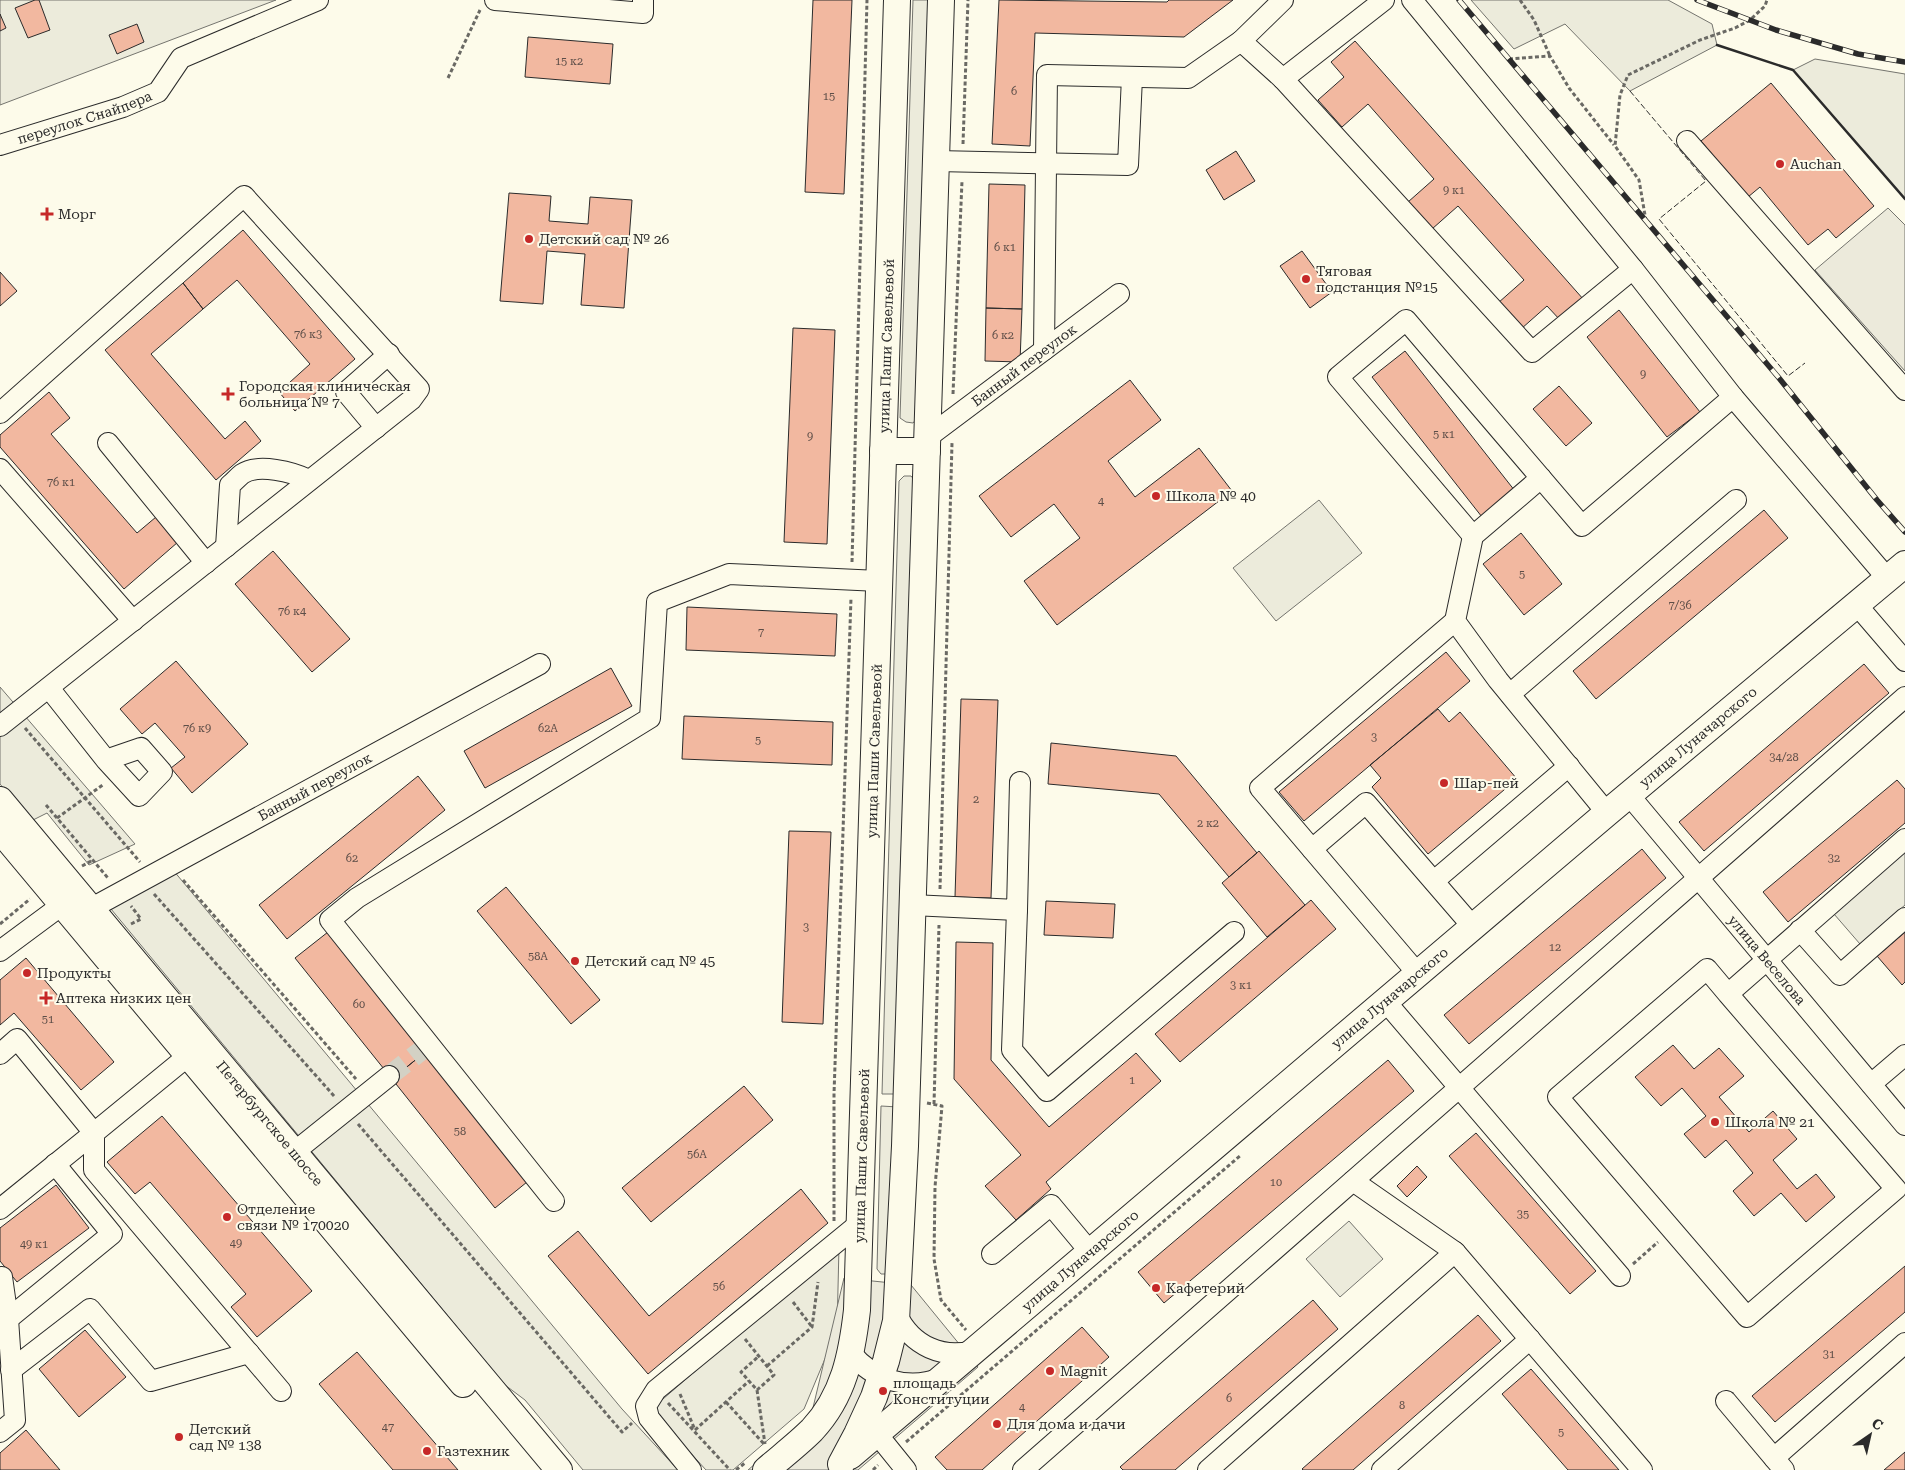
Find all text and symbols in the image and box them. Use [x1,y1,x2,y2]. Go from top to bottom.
house number: 15 к2 [555,55,583,68]
house number: 6 [1011,85,1017,98]
street label: переулок Снайпера [15,87,155,147]
house number: 15 [823,90,835,103]
place label: Auchan [1790,156,1842,172]
marker: Auchan [1774,158,1786,170]
house number: 9 к1 [1443,184,1465,197]
place label: Морг [58,206,96,222]
marker: Морг [40,207,54,221]
place label: Детский сад № 26 [539,231,669,247]
marker: Детский сад № 26 [523,233,535,245]
house number: 6 к1 [994,241,1016,254]
street label: улица Паши Савельевой [876,259,897,433]
place label: Тяговая подстанция №15 [1316,263,1438,295]
marker: Тяговая подстанция №15 [1300,273,1312,285]
street label: Банный переулок [968,321,1080,410]
house number: 76 к3 [294,328,322,341]
house number: 6 к2 [992,329,1014,342]
house number: 9 [1640,368,1646,381]
place label: Городская клиническая больница № 7 [239,378,411,410]
marker: Городская клиническая больница № 7 [221,387,235,401]
house number: 5 к1 [1433,428,1455,441]
house number: 9 [807,430,813,443]
house number: 76 к1 [47,476,75,489]
place label: Школа № 40 [1166,488,1256,504]
marker: Школа № 40 [1150,490,1162,502]
house number: 4 [1098,495,1105,508]
house number: 5 [1519,568,1525,581]
house number: 7/36 [1668,599,1692,612]
house number: 76 к4 [278,605,307,618]
house number: 7 [758,626,764,639]
street label: улица Паши Савельевой [863,663,885,838]
street label: улица Луначарского [1636,683,1760,790]
house number: 76 к9 [183,722,211,735]
house number: 62А [538,722,558,735]
house number: 3 [1371,731,1377,744]
house number: 5 [755,734,761,747]
street label: Банный переулок [255,749,374,824]
house number: 34/28 [1769,751,1799,764]
place label: Шар-пей [1454,775,1519,791]
marker: Шар-пей [1438,777,1450,789]
house number: 2 [973,793,979,806]
house number: 2 к2 [1197,817,1219,830]
house number: 62 [346,852,358,865]
house number: 32 [1828,852,1840,865]
street label: улица Веселова [1725,912,1809,1008]
house number: 3 [803,921,809,934]
house number: 12 [1549,941,1561,954]
street label: улица Луначарского [1328,944,1451,1052]
house number: 58А [528,950,548,963]
place label: Детский сад № 45 [585,953,715,969]
marker: Детский сад № 45 [569,955,581,967]
place label: Продукты [37,965,111,981]
marker: Продукты [21,967,33,979]
house number: 3 к1 [1230,979,1252,992]
place label: Аптека низких цен [56,990,191,1006]
marker: Аптека низких цен [40,992,52,1004]
house number: 60 [353,998,365,1011]
house number: 51 [42,1013,54,1026]
street label: Петербургское шоссе [213,1058,326,1189]
street label: улица Паши Савельевой [851,1068,872,1243]
house number: 1 [1129,1074,1135,1087]
place label: Школа № 21 [1725,1114,1815,1130]
marker: Школа № 21 [1709,1116,1721,1128]
house number: 58 [454,1125,466,1138]
house number: 56А [687,1148,707,1161]
house number: 10 [1270,1176,1282,1189]
place label: Отделение связи № 170020 [237,1201,350,1233]
street label: улица Луначарского [1019,1207,1142,1314]
house number: 35 [1517,1208,1529,1221]
marker: Отделение связи № 170020 [221,1211,233,1223]
house number: 49 [230,1237,242,1250]
house number: 49 к1 [20,1238,48,1251]
house number: 56 [713,1280,725,1293]
place label: Кафетерий [1166,1280,1245,1296]
marker: Кафетерий [1150,1282,1162,1294]
house number: 31 [1823,1348,1835,1361]
place label: Magnit [1060,1363,1107,1379]
marker: Magnit [1044,1365,1056,1377]
place label: площадь Конституции [893,1375,990,1407]
marker: площадь Конституции [877,1385,889,1397]
house number: 6 [1226,1392,1232,1405]
house number: 8 [1399,1399,1405,1412]
house number: 4 [1019,1401,1026,1414]
north arrow [1845,1410,1895,1460]
text: С [1869,1415,1886,1434]
place label: Для дома и дачи [1007,1416,1126,1432]
marker: Для дома и дачи [991,1418,1003,1430]
place label: Детский сад № 138 [189,1421,262,1453]
house number: 47 [382,1421,394,1434]
house number: 5 [1558,1426,1564,1439]
marker: Детский сад № 138 [173,1431,185,1443]
place label: Газтехник [437,1443,510,1459]
marker: Газтехник [421,1445,433,1457]

